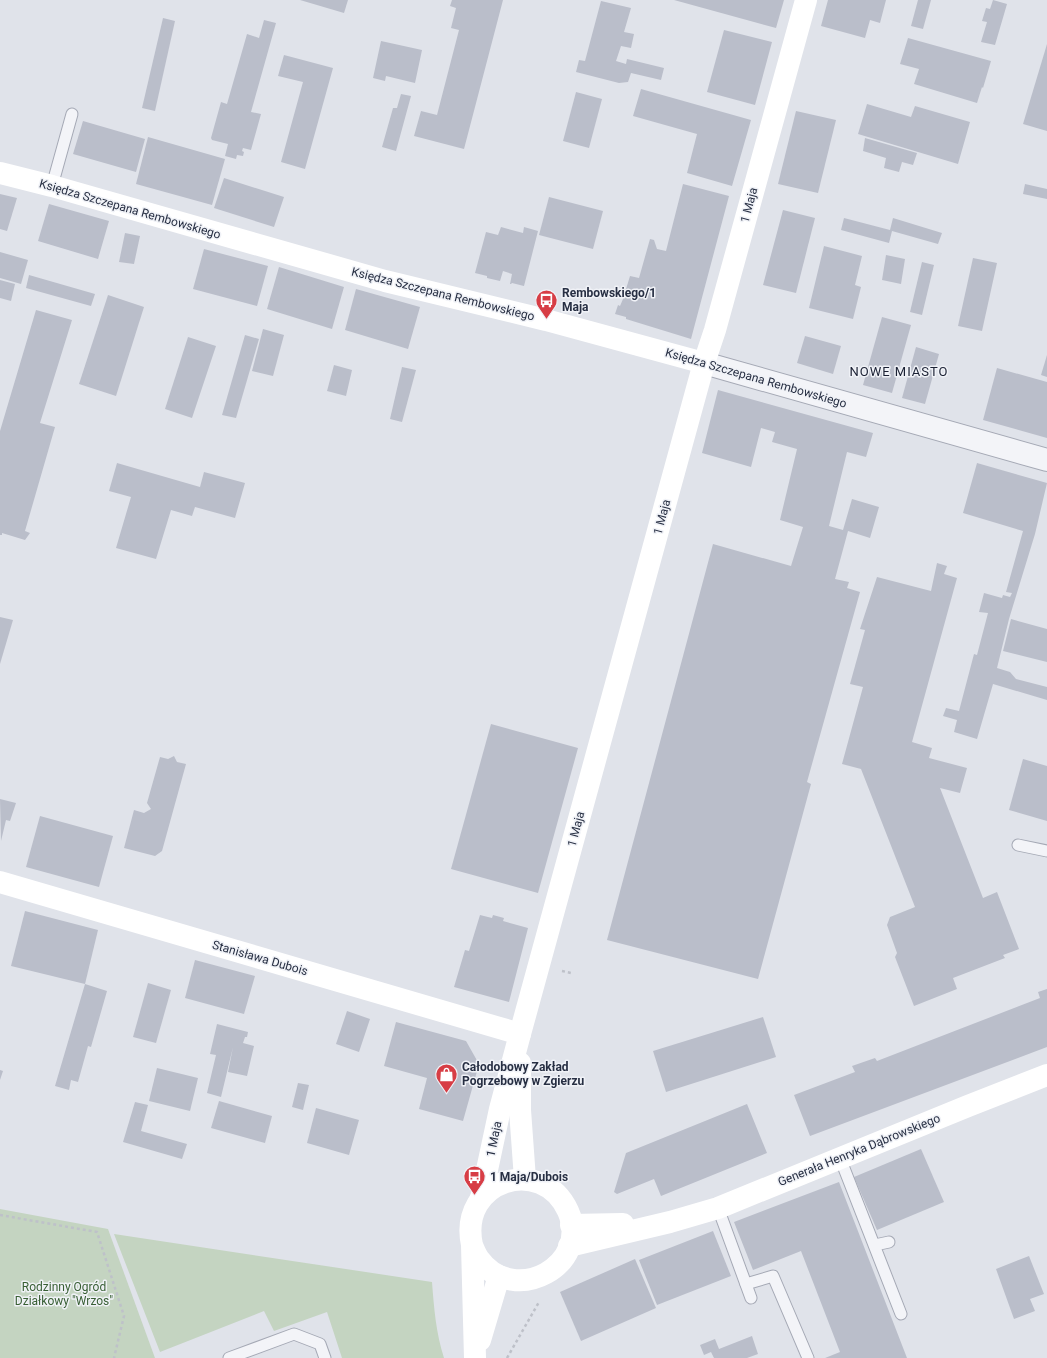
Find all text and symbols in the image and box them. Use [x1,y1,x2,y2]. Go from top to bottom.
street label: Księdza Szczepana Rembowskiego [38,176,222,242]
street label: 1 Maja [738,186,760,224]
street label: Księdza Szczepana Rembowskiego [350,264,536,324]
place label: Rembowskiego/1 Maja [562,286,656,314]
bus stop icon: Rembowskiego/1 Maja [533,287,559,320]
street label: Księdza Szczepana Rembowskiego [664,345,848,411]
district label: NOWE MIASTO [849,364,949,379]
street label: 1 Maja [651,498,673,536]
street label: 1 Maja [565,810,587,848]
street label: Stanisława Dubois [211,938,309,978]
place label: Całodobowy Zakład Pogrzebowy w Zgierzu [462,1060,585,1088]
shop icon: Całodobowy Zakład Pogrzebowy w Zgierzu [434,1061,460,1094]
street label: Generała Henryka Dąbrowskiego [776,1111,942,1189]
street label: 1 Maja [483,1120,505,1158]
bus stop icon: 1 Maja/Dubois [461,1164,487,1197]
place label: 1 Maja/Dubois [490,1170,568,1184]
park label: Rodzinny Ogród Działkowy "Wrzos" [15,1280,113,1308]

